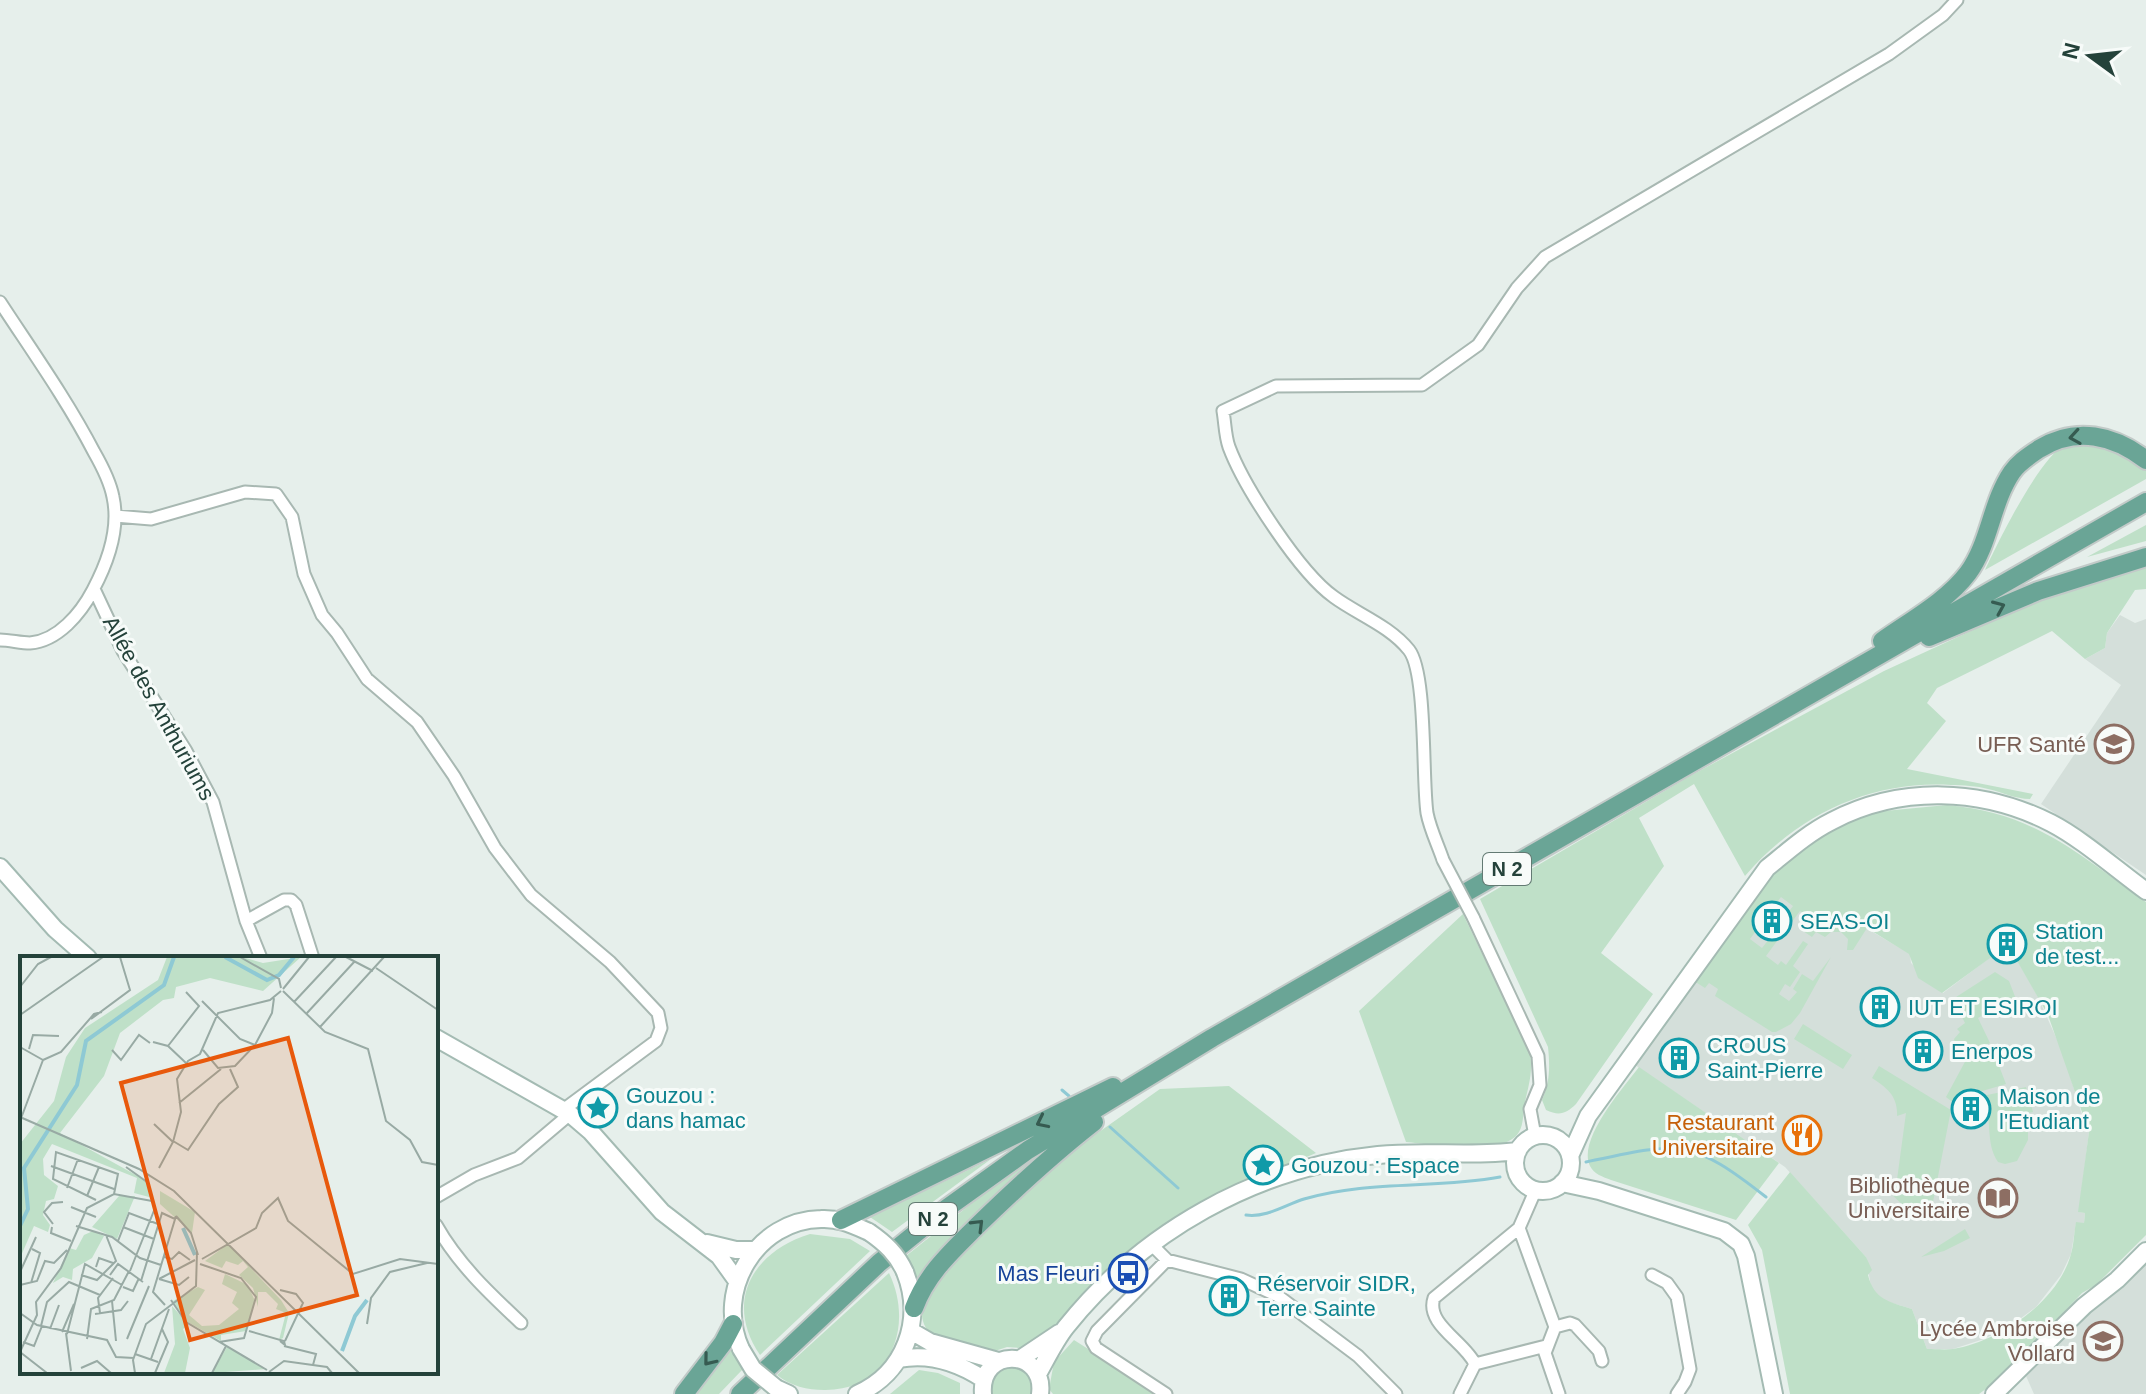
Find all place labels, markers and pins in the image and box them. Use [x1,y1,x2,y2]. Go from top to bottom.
school or university icon: UFR Santé [2093,723,2135,765]
place label: UFR Santé [1977,732,2086,757]
building icon: SEAS-OI [1751,900,1793,942]
place label: SEAS-OI [1800,909,1889,934]
place label: Station de test... [2035,919,2119,969]
building icon: Station de test... [1986,923,2028,965]
building icon: IUT ET ESIROI [1859,986,1901,1028]
place label: IUT ET ESIROI [1908,995,2058,1020]
building icon: Enerpos [1902,1030,1944,1072]
place label: CROUS Saint-Pierre [1707,1033,1823,1083]
building icon: CROUS Saint-Pierre [1658,1037,1700,1079]
place label: Enerpos [1951,1039,2033,1064]
place label: Gouzou : dans hamac [626,1083,746,1133]
place label: Maison de l'Etudiant [1999,1084,2101,1134]
place icon: Gouzou : dans hamac [577,1087,619,1129]
building icon: Maison de l'Etudiant [1950,1088,1992,1130]
place label: Restaurant Universitaire [1652,1110,1774,1160]
restaurant icon: Restaurant Universitaire [1781,1114,1823,1156]
place icon: Gouzou : Espace [1242,1144,1284,1186]
place label: Gouzou : Espace [1291,1153,1460,1178]
place label: Bibliothèque Universitaire [1848,1173,1970,1223]
library icon: Bibliothèque Universitaire [1977,1177,2019,1219]
bus stop icon: Mas Fleuri [1107,1252,1149,1294]
place label: Mas Fleuri [997,1261,1100,1286]
place label: Réservoir SIDR, Terre Sainte [1257,1271,1416,1321]
building icon: Réservoir SIDR, Terre Sainte [1208,1275,1250,1317]
place label: Lycée Ambroise Vollard [1919,1316,2075,1366]
school or university icon: Lycée Ambroise Vollard [2082,1320,2124,1362]

